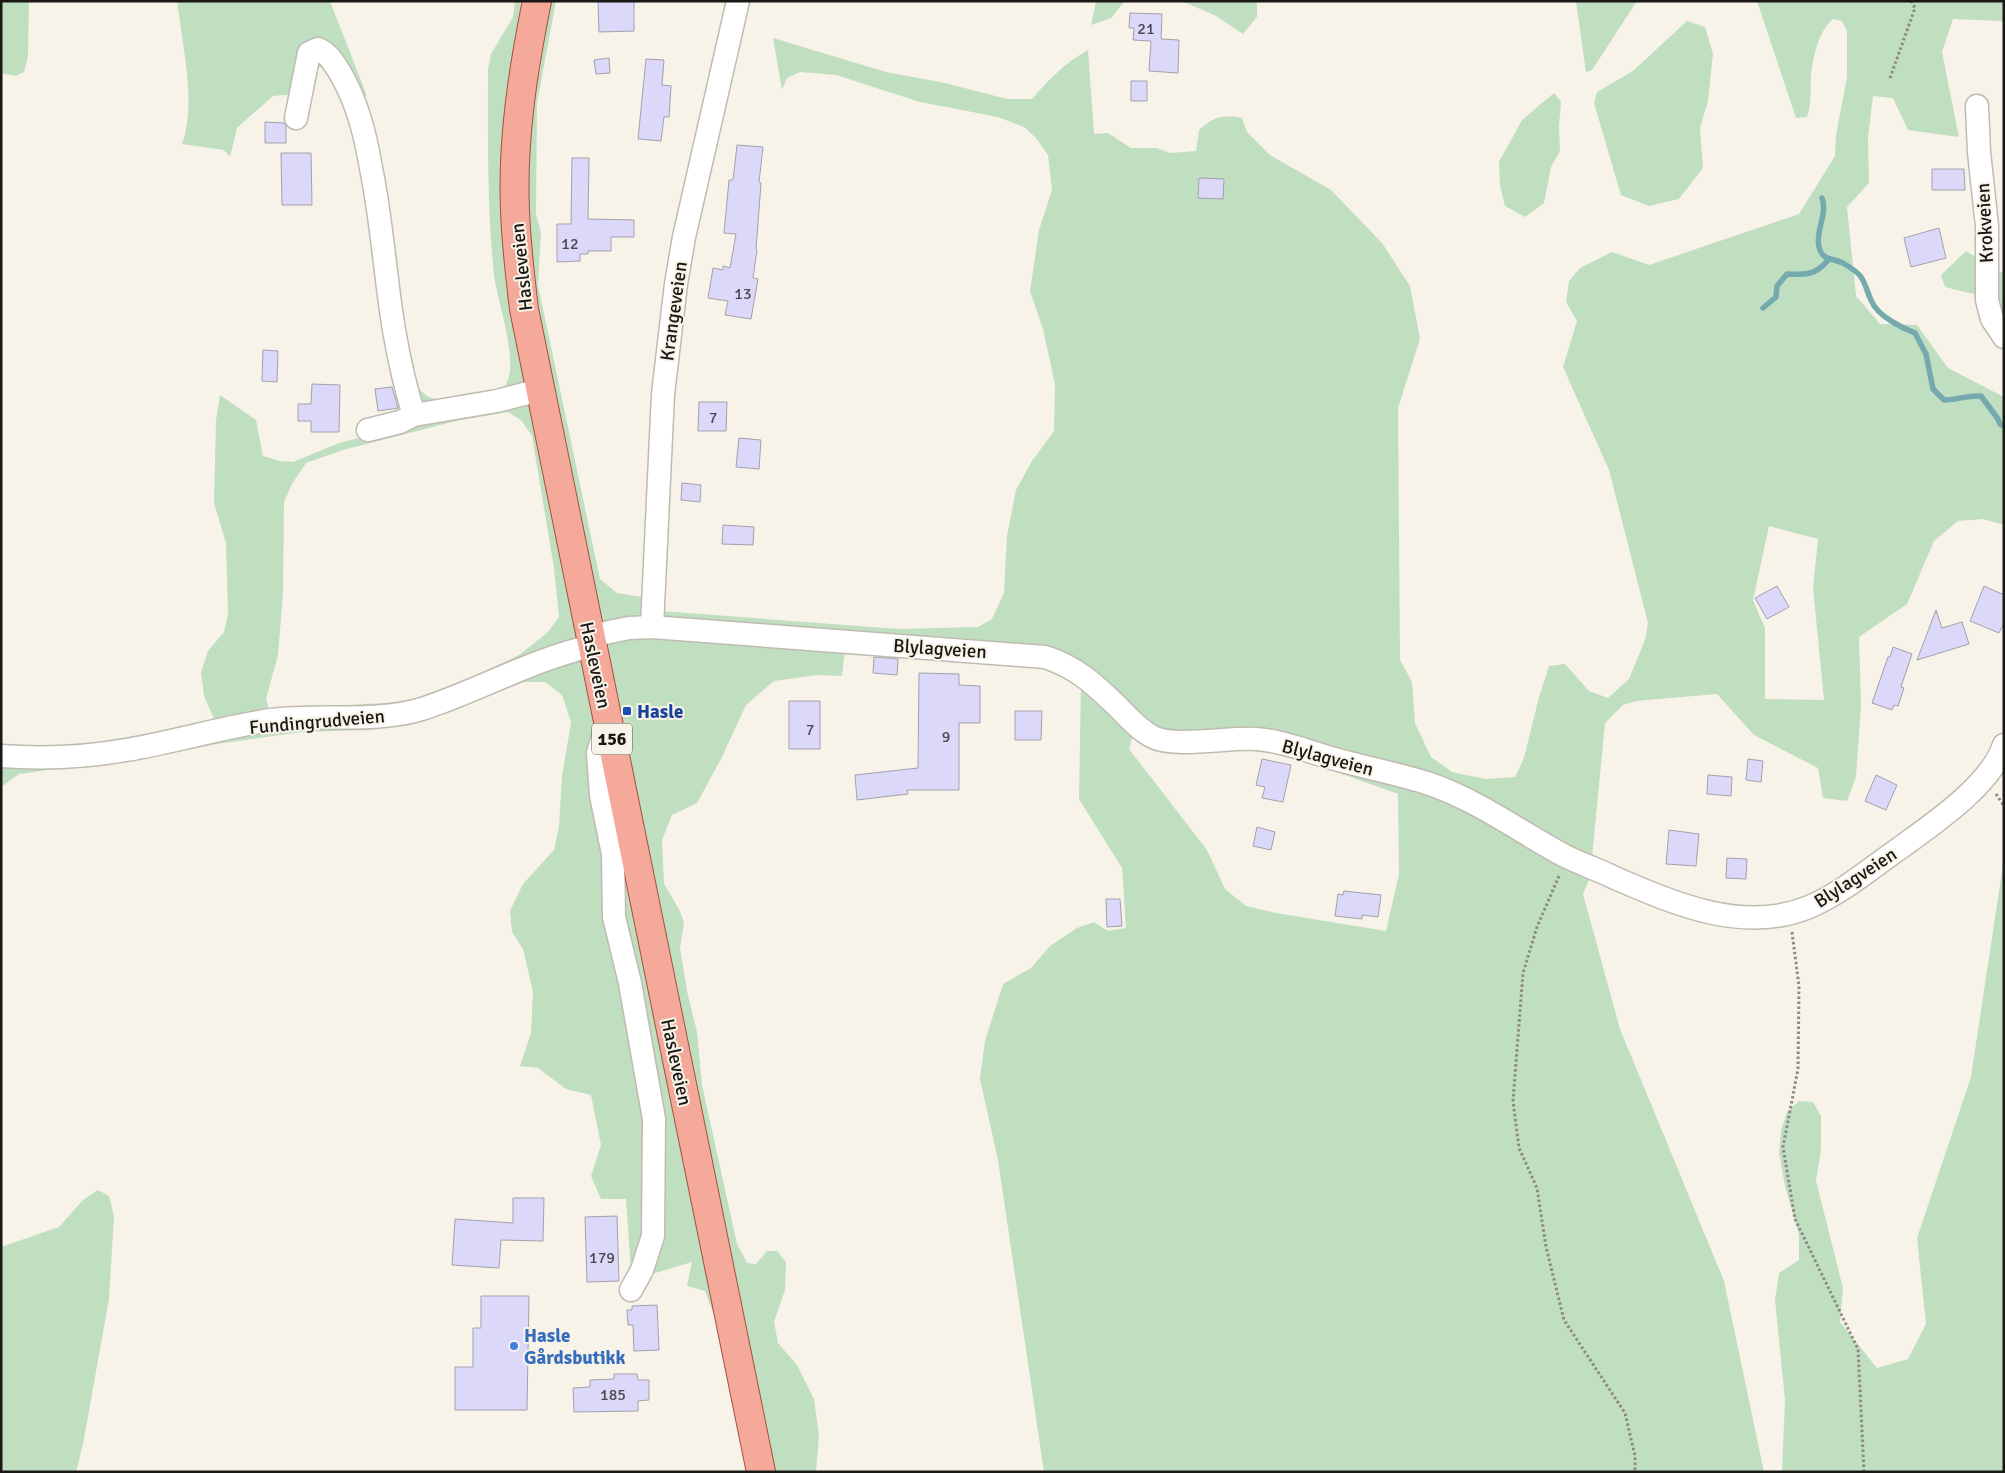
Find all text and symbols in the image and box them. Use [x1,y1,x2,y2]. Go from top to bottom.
house number: 21 [1137,19,1155,39]
street label: Krokveien [1971,182,1999,264]
street label: Hasleveien [505,222,539,312]
house number: 12 [561,234,579,254]
street label: Krangeveien [655,260,693,363]
house number: 13 [734,284,752,304]
house number: 7 [709,408,717,428]
street label: Hasleveien [574,619,616,711]
street label: Blylagveien [892,634,988,664]
place label: Hasle [637,700,683,724]
street label: Fundingrudveien [248,704,386,740]
marker: Hasle [621,705,633,717]
house number: 7 [806,720,814,740]
road number: 156 [592,724,632,754]
house number: 9 [942,727,950,747]
street label: Blylagveien [1279,734,1376,782]
street label: Blylagveien [1810,842,1901,913]
street label: Hasleveien [655,1016,697,1108]
house number: 179 [589,1248,615,1268]
place label: Hasle Gårdsbutikk [524,1324,625,1370]
marker: Hasle Gårdsbutikk [508,1340,520,1352]
house number: 185 [600,1385,626,1405]

